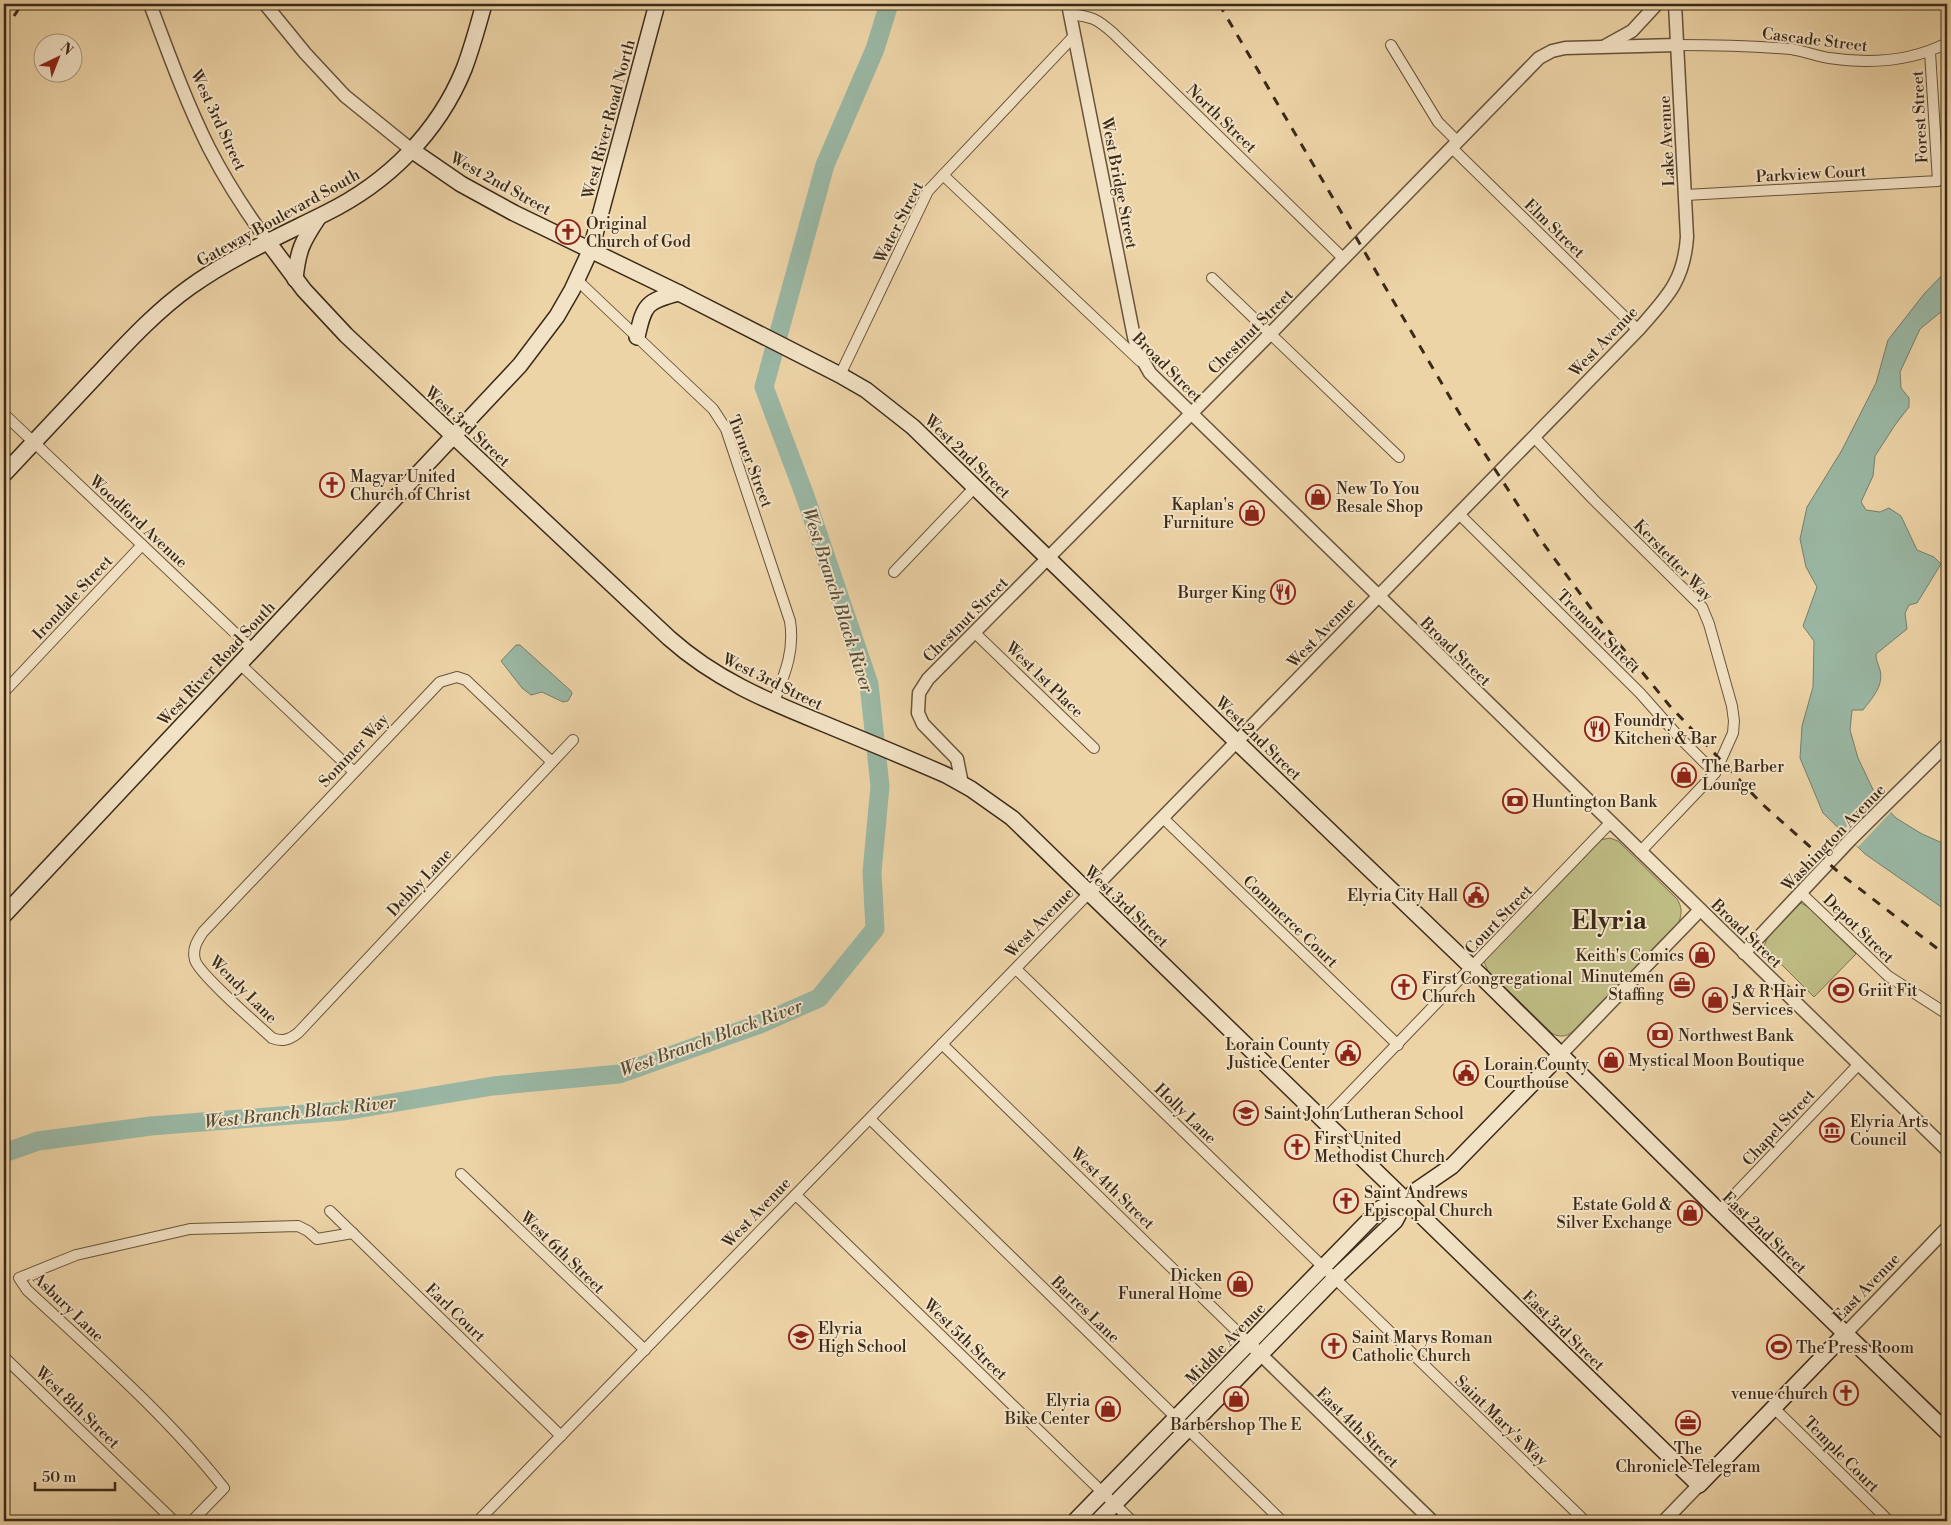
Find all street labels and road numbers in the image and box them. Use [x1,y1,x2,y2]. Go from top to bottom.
street label: Cascade Street [1761,24,1869,56]
street label: West River Road North [578,37,640,202]
street label: West 3rd Street [186,66,250,174]
street label: Forest Street [1908,70,1932,164]
street label: North Street [1182,80,1261,157]
street label: Lake Avenue [1655,95,1679,187]
street label: West Bridge Street [1096,115,1142,251]
street label: West 2nd Street [446,147,555,220]
street label: Parkview Court [1755,161,1867,187]
street label: Gateway Boulevard South [193,164,364,271]
street label: Water Street [869,178,928,267]
street label: Elm Street [1520,195,1589,263]
street label: Chestnut Street [1204,285,1298,379]
street label: West Avenue [1564,302,1642,382]
street label: Broad Street [1127,328,1207,407]
street label: West 3rd Street [420,382,514,471]
street label: West 2nd Street [919,410,1015,503]
street label: Turner Street [723,412,777,511]
street label: Woodford Avenue [84,470,192,572]
street label: Kerstetter Way [1629,516,1717,606]
street label: Irondale Street [29,551,117,644]
street label: Chestnut Street [919,573,1013,667]
street label: Tremont Street [1552,586,1645,678]
street label: West Avenue [1282,593,1360,673]
street label: West River Road South [153,597,280,731]
street label: Broad Street [1415,612,1495,691]
street label: West 1st Place [1000,637,1087,722]
street label: West 3rd Street [718,649,826,715]
street label: West 2nd Street [1210,692,1306,785]
street label: Sommer Way [314,709,393,792]
street label: Washington Avenue [1777,780,1890,896]
street label: Debby Lane [383,844,456,921]
street label: West 3rd Street [1079,861,1173,952]
street label: Commerce Court [1239,871,1342,972]
street label: Court Street [1461,881,1537,959]
street label: West Avenue [1000,883,1078,963]
street label: Depot Street [1819,890,1898,968]
street label: Broad Street [1706,894,1786,973]
street label: Wendy Lane [204,951,281,1028]
street label: Holly Lane [1150,1079,1221,1148]
street label: Chapel Street [1738,1085,1819,1170]
street label: West 4th Street [1065,1143,1159,1234]
street label: West Avenue [717,1173,795,1253]
street label: East 2nd Street [1718,1187,1811,1278]
street label: West 6th Street [515,1207,609,1298]
street label: East Avenue [1829,1249,1904,1326]
street label: Asbury Lane [28,1268,108,1347]
street label: Barres Lane [1046,1271,1124,1347]
street label: Earl Court [421,1279,490,1347]
street label: East 3rd Street [1518,1286,1609,1375]
street label: West 5th Street [919,1294,1012,1385]
street label: Middle Avenue [1182,1298,1270,1389]
street label: West 8th Street [30,1362,124,1453]
street label: Saint Mary's Way [1451,1371,1552,1470]
street label: East 4th Street [1312,1383,1403,1472]
street label: Temple Court [1799,1413,1884,1497]

